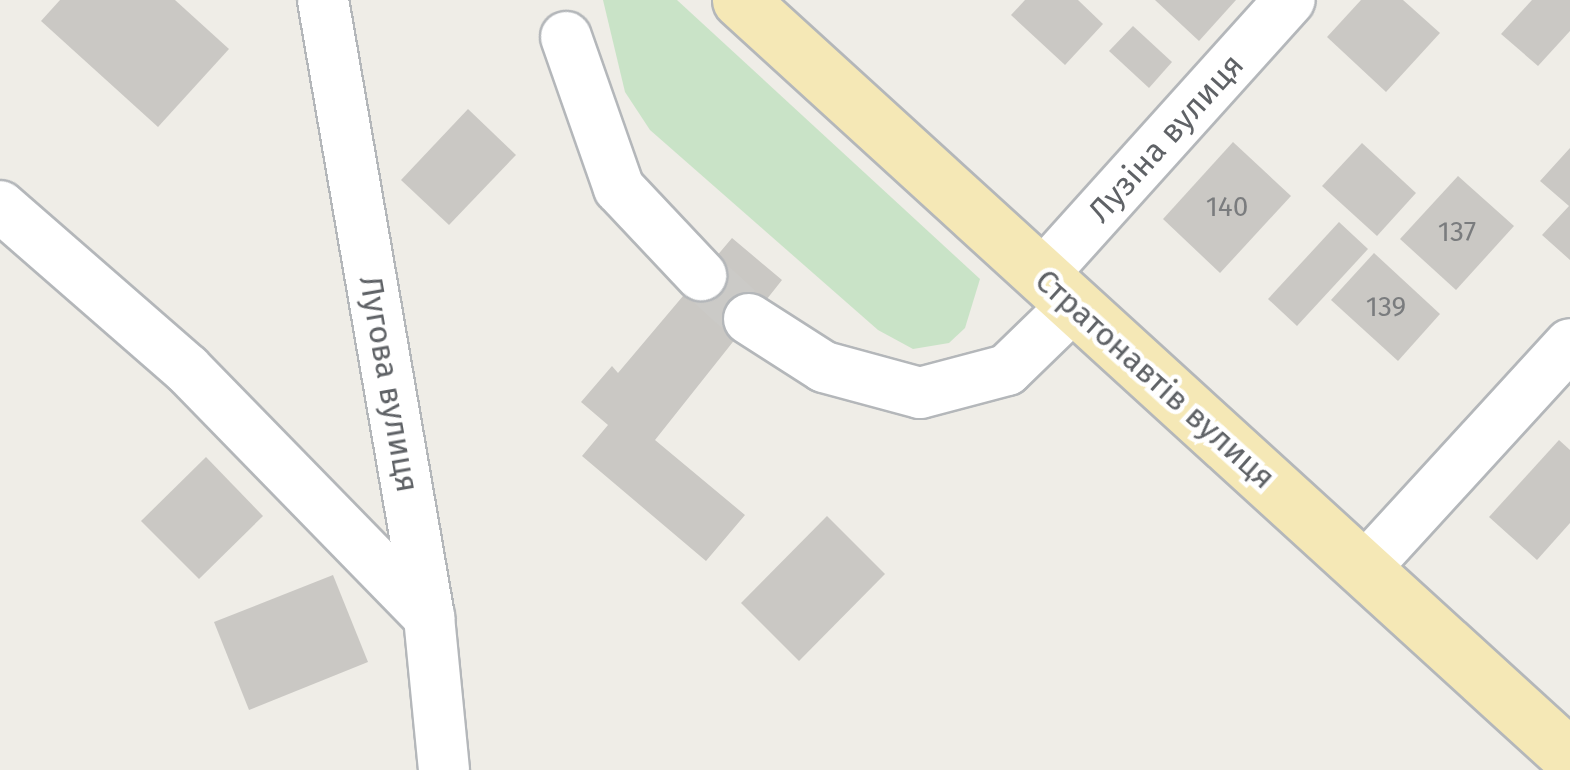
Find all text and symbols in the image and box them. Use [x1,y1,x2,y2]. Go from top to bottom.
street label: Лузіна вулиця [1080,46,1252,230]
house number: 140 [1206,190,1248,224]
house number: 137 [1438,215,1476,249]
street label: Стратонавтів вулиця [1027,261,1283,497]
street label: Лугова вулиця [351,273,427,495]
house number: 139 [1366,290,1406,324]

